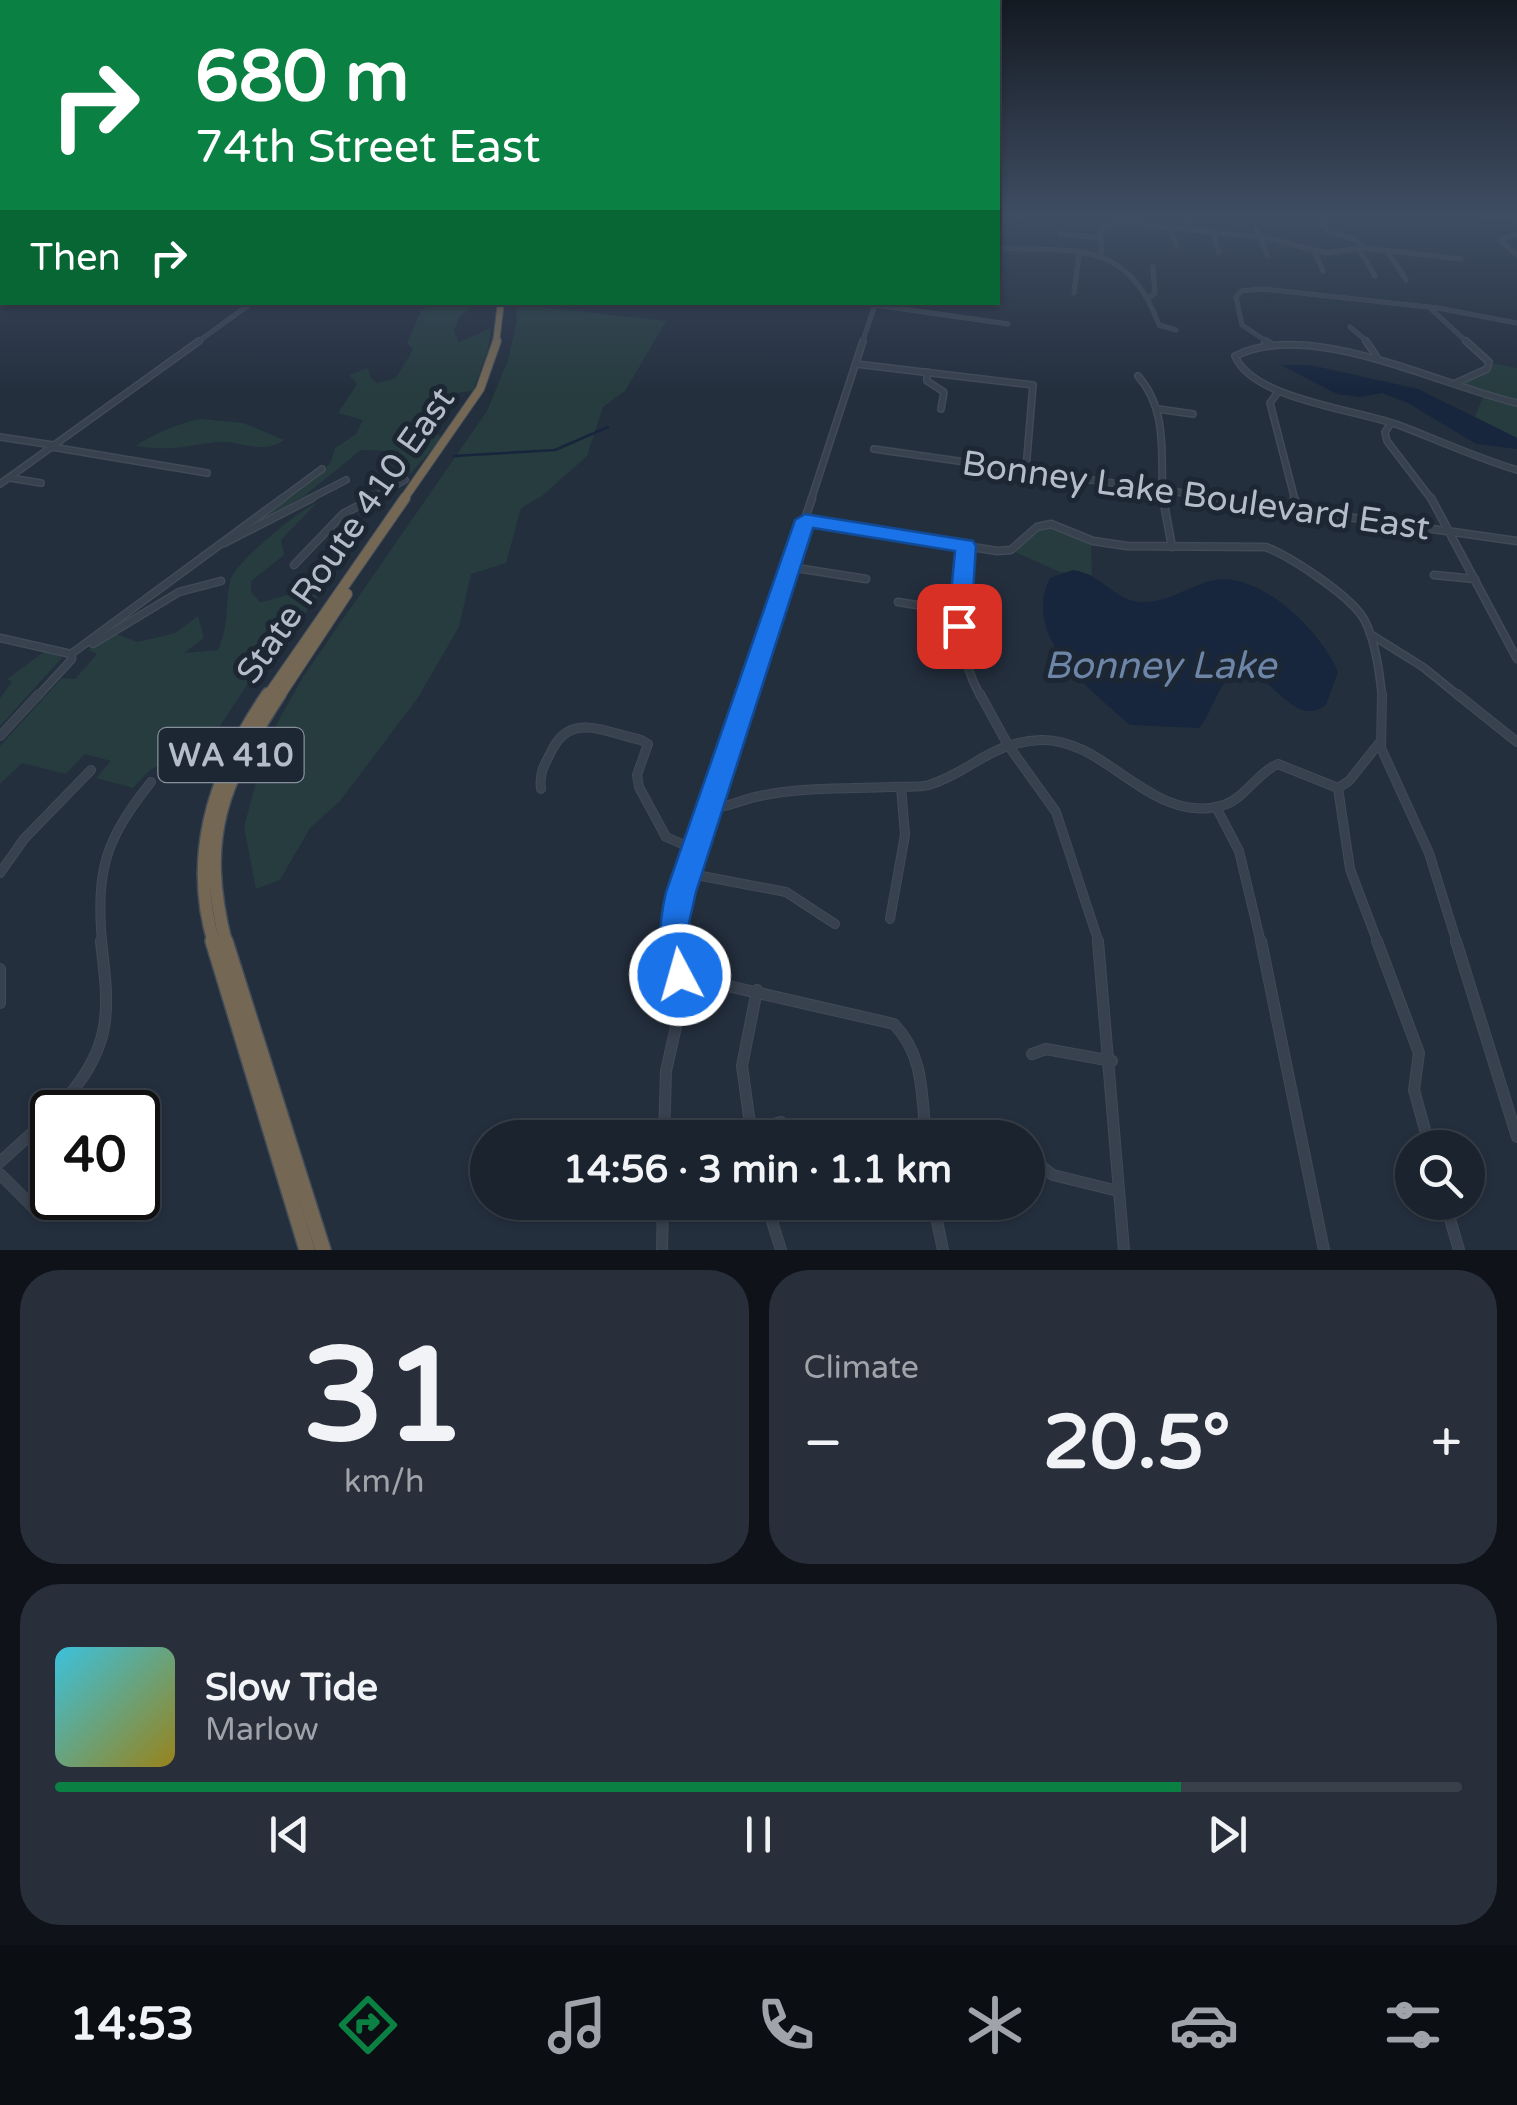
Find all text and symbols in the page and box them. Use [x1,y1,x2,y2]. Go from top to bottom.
text: 680 m [195,36,409,120]
icon: right [30,40,160,170]
text: 74th Street East [195,121,540,175]
icon: right [141,230,196,285]
text: Then [30,235,121,281]
street label: State Route 410 East [228,379,464,692]
street label: Bonney Lake Boulevard East [959,442,1432,550]
pin [917,584,1002,669]
icon: arrive [932,599,987,654]
water label: Bonney Lake [1044,643,1279,689]
road number: WA 410 [158,728,304,782]
position arrow [628,923,732,1027]
speed limit sign: 40 [30,1090,160,1220]
map controls [1395,1130,1485,1220]
button: search [1395,1130,1485,1220]
text: 14:56 · 3 min · 1.1 km [563,1147,952,1193]
text: 31 [303,1320,466,1476]
text: Climate [804,1349,919,1387]
text: 20.5° [1043,1398,1231,1488]
text: − [804,1411,843,1477]
text: + [1431,1411,1462,1477]
text: km/h [344,1463,424,1501]
text: Slow Tide [205,1665,378,1711]
text: Marlow [205,1711,319,1749]
icon: previous [262,1807,317,1862]
icon: pause [731,1807,786,1862]
icon: next [1200,1807,1255,1862]
icon: directions [333,1990,403,2060]
icon: music [542,1990,612,2060]
icon: phone [751,1990,821,2060]
icon: climate [960,1990,1030,2060]
icon: car [1169,1990,1239,2060]
icon: filters [1378,1990,1448,2060]
text: 14:53 [69,1998,194,2052]

